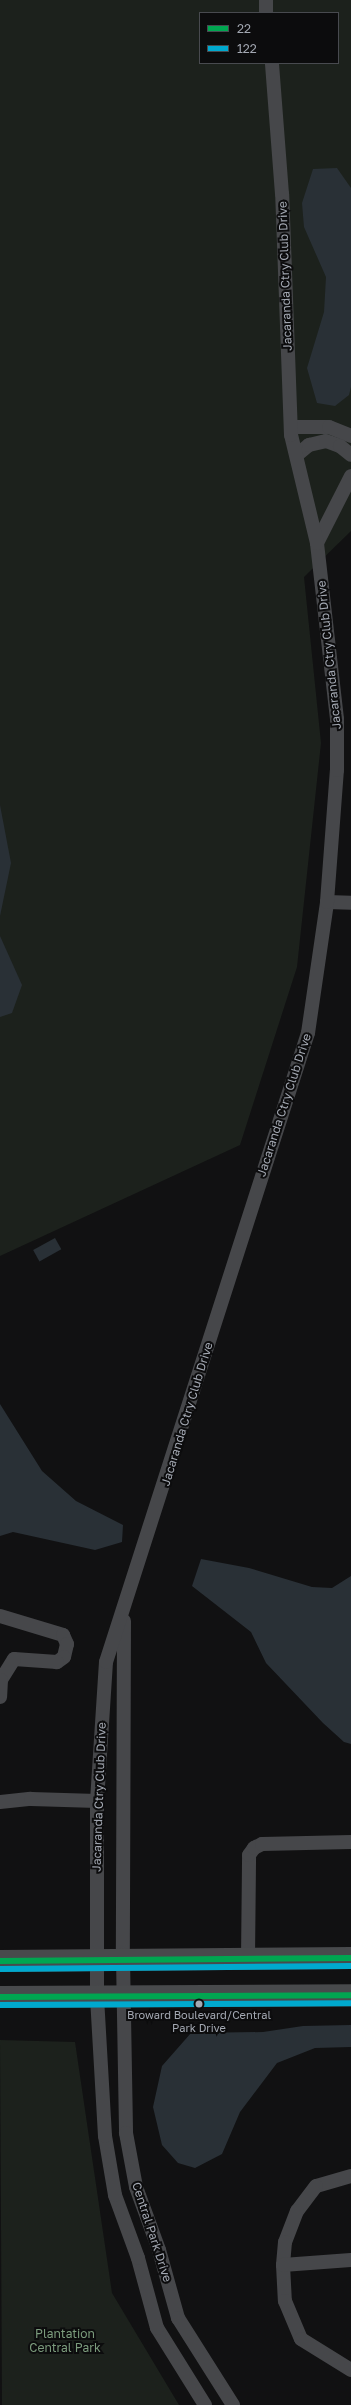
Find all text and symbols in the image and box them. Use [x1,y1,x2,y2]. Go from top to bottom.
legend [199,12,339,64]
text: 22 [237,21,251,36]
text: 122 [237,41,257,56]
street label: Jacaranda Ctry Club Drive [275,201,295,351]
street label: Jacaranda Ctry Club Drive [314,580,344,730]
street label: Jacaranda Ctry Club Drive [254,1032,314,1178]
street label: Jacaranda Ctry Club Drive [158,1340,216,1488]
street label: Jacaranda Ctry Club Drive [89,1722,109,1872]
marker: Broward Boulevard/Central Park Drive [194,1999,204,2009]
place label: Broward Boulevard/Central Park Drive [127,2009,271,2035]
street label: Central Park Drive [129,2180,175,2284]
park label: Plantation Central Park [29,2327,101,2355]

